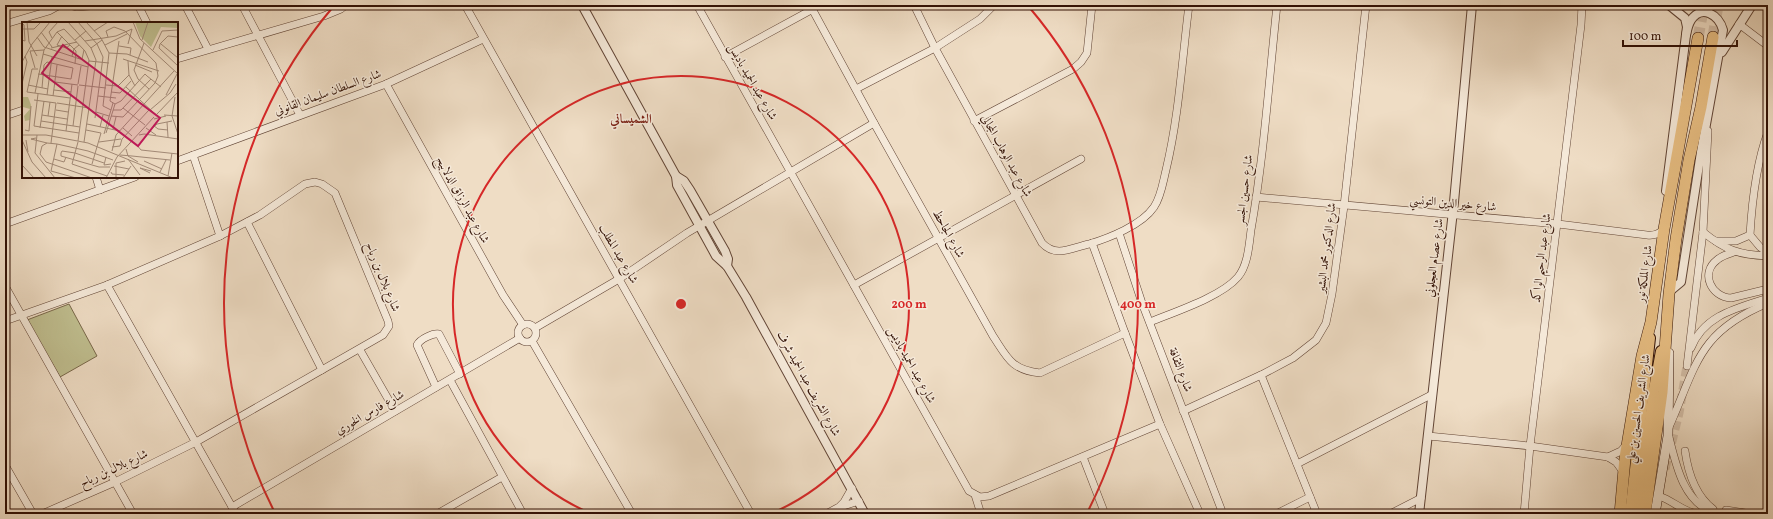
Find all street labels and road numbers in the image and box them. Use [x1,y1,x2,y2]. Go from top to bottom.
street label: شارع عبد الحميد باديس [722,41,780,124]
street label: شارع السلطان سليمان القانوني [272,66,385,122]
street label: شارع عبد الوهاب المجالي [975,112,1035,201]
street label: شارع عبد الرزاق الدلابيح [430,154,493,248]
street label: شارع حسين الجسر [1233,154,1259,228]
street label: شارع خير الدين التونسي [1409,192,1497,218]
street label: شارع الدكتور محمد البشير [1313,202,1342,296]
street label: شارع الجاحظ [926,207,968,262]
street label: شارع عبد الرحيم الواكد [1528,212,1558,304]
street label: شارع عصام العجلوني [1422,217,1450,299]
street label: شارع عبد المطلب [593,221,642,288]
street label: شارع بلال بن رباح [359,240,403,315]
street label: شارع الملكة نور [1633,244,1659,305]
street label: شارع عبد الحميد باديس [881,324,939,408]
street label: شارع الشريف عبد الحميد شرف [771,329,844,441]
street label: شارع الثقافة [1162,346,1196,395]
street label: شارع الشريف الحسين بن علي [1623,353,1658,465]
street label: شارع فارس الخوري [333,387,408,441]
street label: شارع بلال بن رباح [77,446,152,494]

